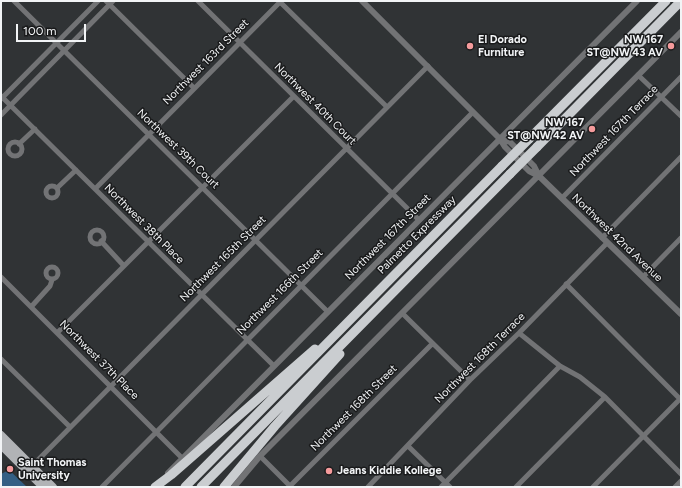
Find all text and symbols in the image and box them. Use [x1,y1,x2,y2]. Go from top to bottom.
scale bar [18,16,88,42]
street label: Northwest 163rd Street [160,16,252,108]
text: 100 m [23,24,57,38]
place label: El Dorado Furniture [478,33,527,59]
place label: NW 167 ST@NW 43 AV [586,33,663,59]
marker: El Dorado Furniture [465,41,475,51]
marker: NW 167 ST@NW 43 AV [666,41,676,51]
street label: Northwest 40th Court [271,60,359,148]
street label: Northwest 167th Terrace [567,83,661,179]
street label: Northwest 39th Court [134,106,222,192]
place label: NW 167 ST@NW 42 AV [507,116,584,142]
marker: NW 167 ST@NW 42 AV [587,124,597,134]
street label: Northwest 38th Place [101,181,187,267]
street label: Northwest 167th Street [342,191,434,283]
street label: Northwest 42nd Avenue [569,191,665,285]
street label: Palmetto Expressway [375,193,459,277]
street label: Northwest 165th Street [177,213,269,305]
street label: Northwest 166th Street [234,246,326,338]
street label: Northwest 168th Terrace [432,310,528,406]
street label: Northwest 37th Place [57,318,141,402]
street label: Northwest 168th Street [308,362,400,454]
place label: Saint Thomas University [18,456,86,482]
marker: Saint Thomas University [5,464,15,474]
place label: Jeans Kiddie Kollege [337,464,442,478]
marker: Jeans Kiddie Kollege [324,466,334,476]

